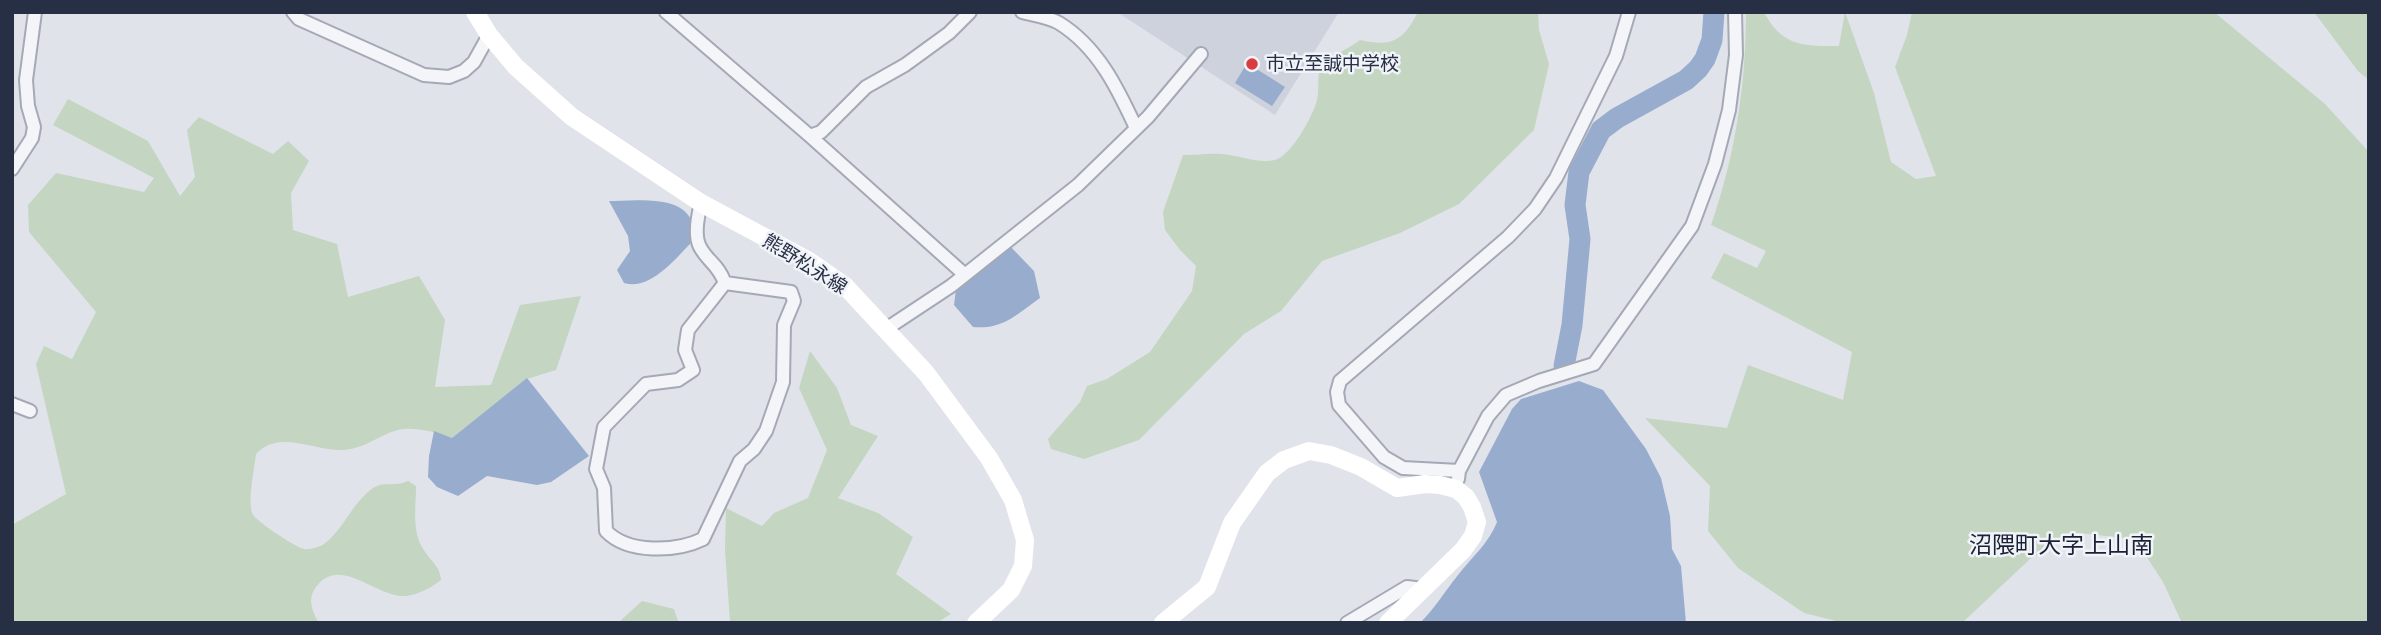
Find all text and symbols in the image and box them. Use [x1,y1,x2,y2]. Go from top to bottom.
place label: 市立至誠中学校 [1266,53,1399,75]
marker: 市立至誠中学校 [1244,56,1260,72]
street label: 熊野松永線 [759,229,851,299]
district label: 沼隈町大字上山南 [1969,531,2153,559]

